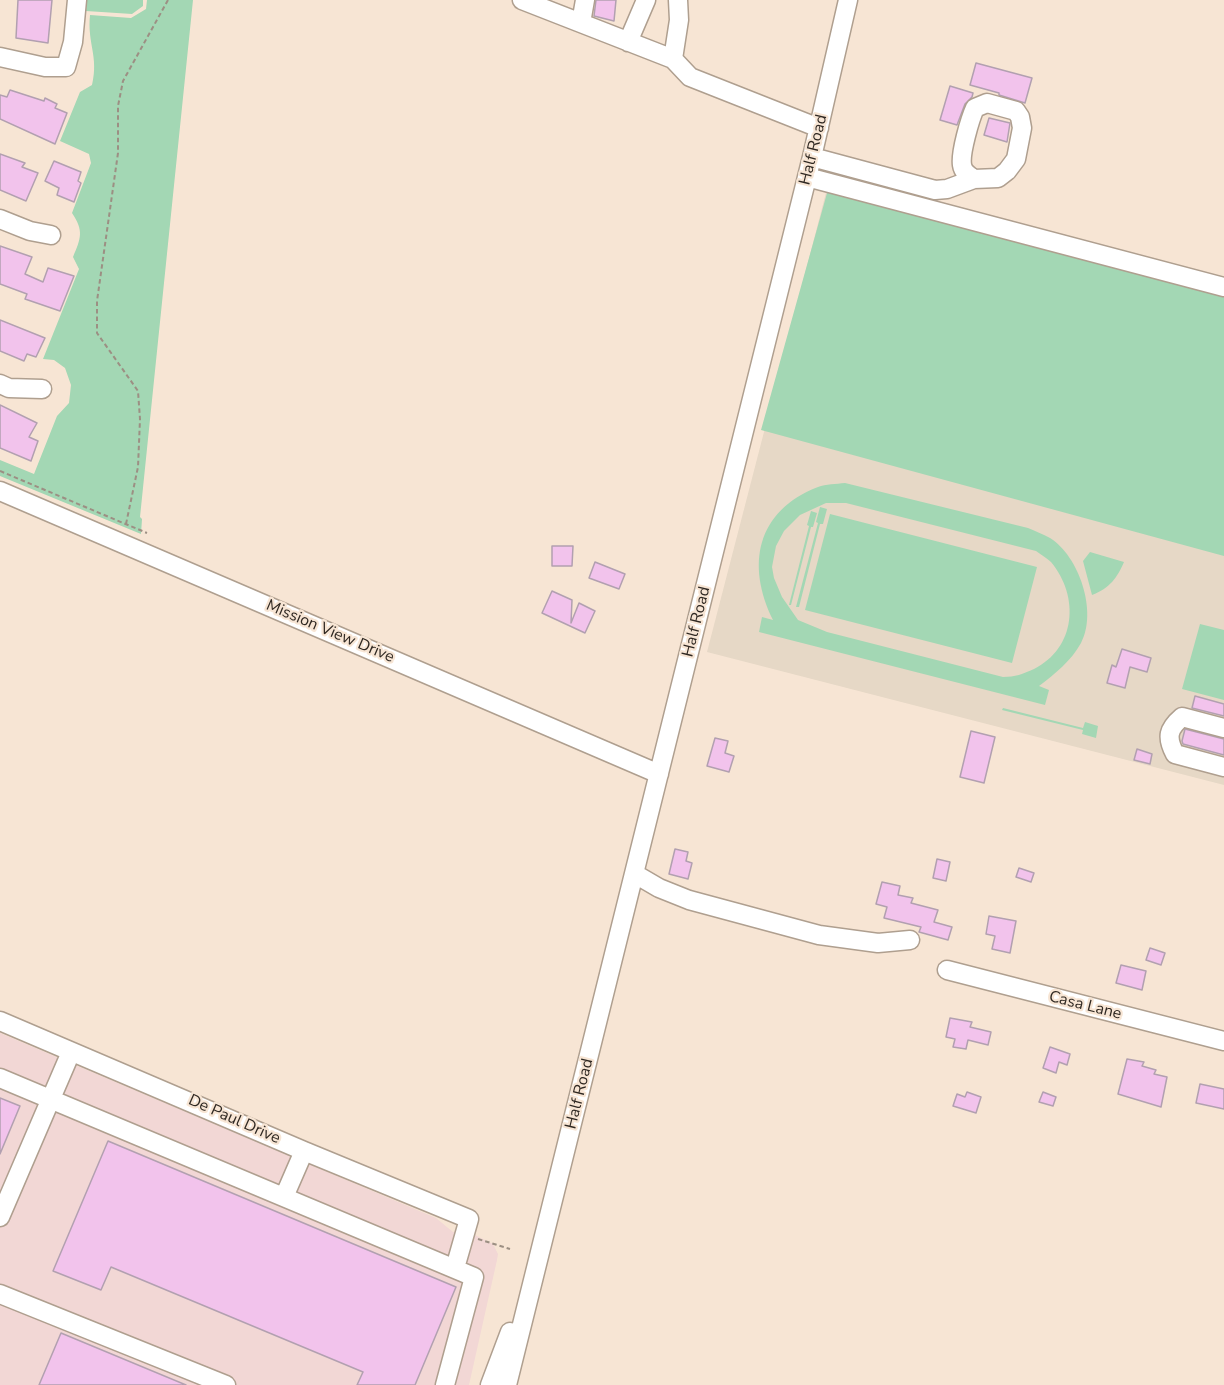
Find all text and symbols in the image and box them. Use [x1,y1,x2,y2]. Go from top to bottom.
street label: Half Road [796,113,832,187]
street label: Half Road [679,585,715,659]
street label: Mission View Drive [263,596,397,668]
street label: Casa Lane [1047,988,1123,1024]
street label: Half Road [562,1057,598,1131]
street label: De Paul Drive [185,1091,283,1149]

